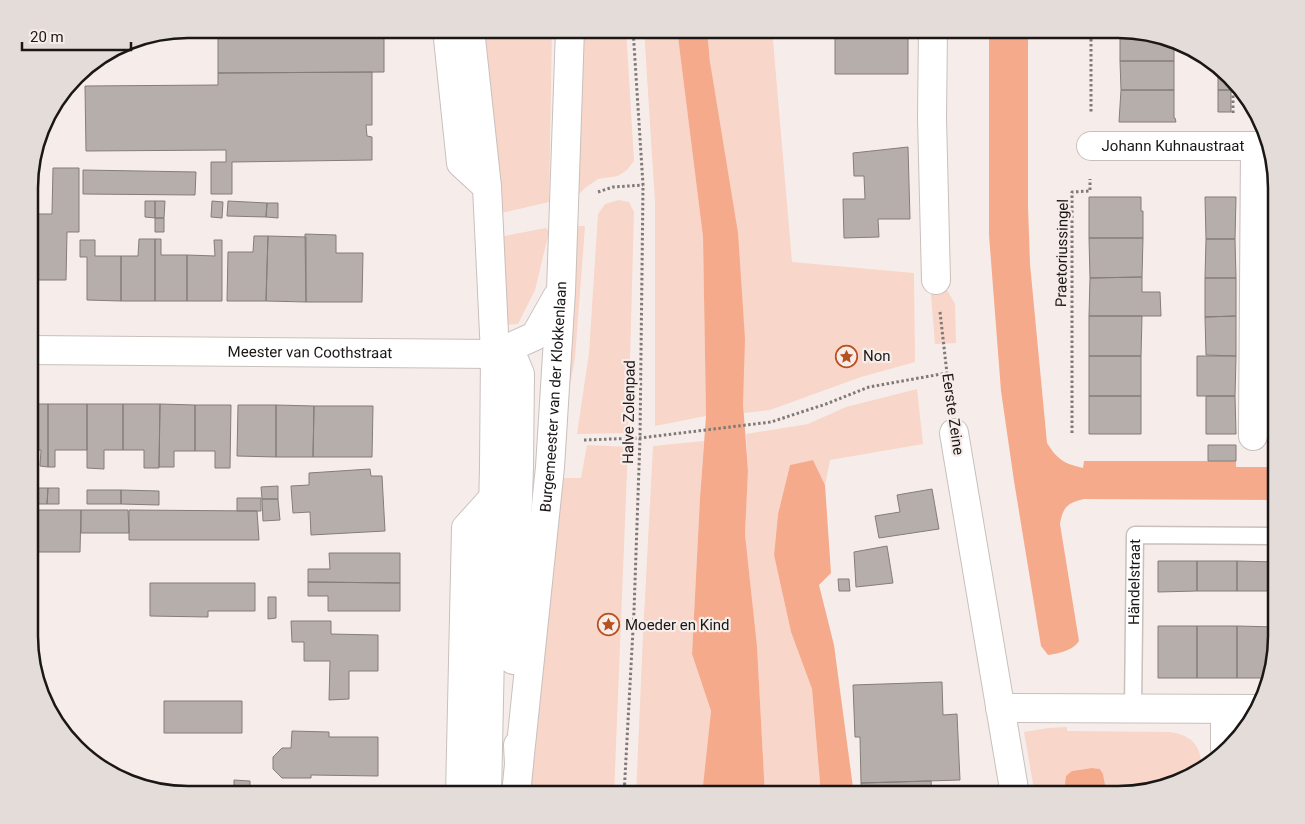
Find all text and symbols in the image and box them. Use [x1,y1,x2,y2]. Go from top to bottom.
scale bar [22,20,131,52]
text: 20 m [30,28,64,46]
street label: Johann Kuhnaustraat [1102,137,1245,155]
street label: Praetoriussingel [1052,199,1072,307]
street label: Burgemeester van der Klokkenlaan [536,281,570,513]
street label: Meester van Coothstraat [228,343,392,362]
place icon: Non [835,344,859,368]
place label: Non [863,347,891,365]
street label: Halve Zolenpad [619,360,639,464]
street label: Eerste Zeine [938,372,968,456]
street label: Händelstraat [1125,539,1144,625]
place icon: Moeder en Kind [597,613,621,637]
place label: Moeder en Kind [625,616,730,634]

